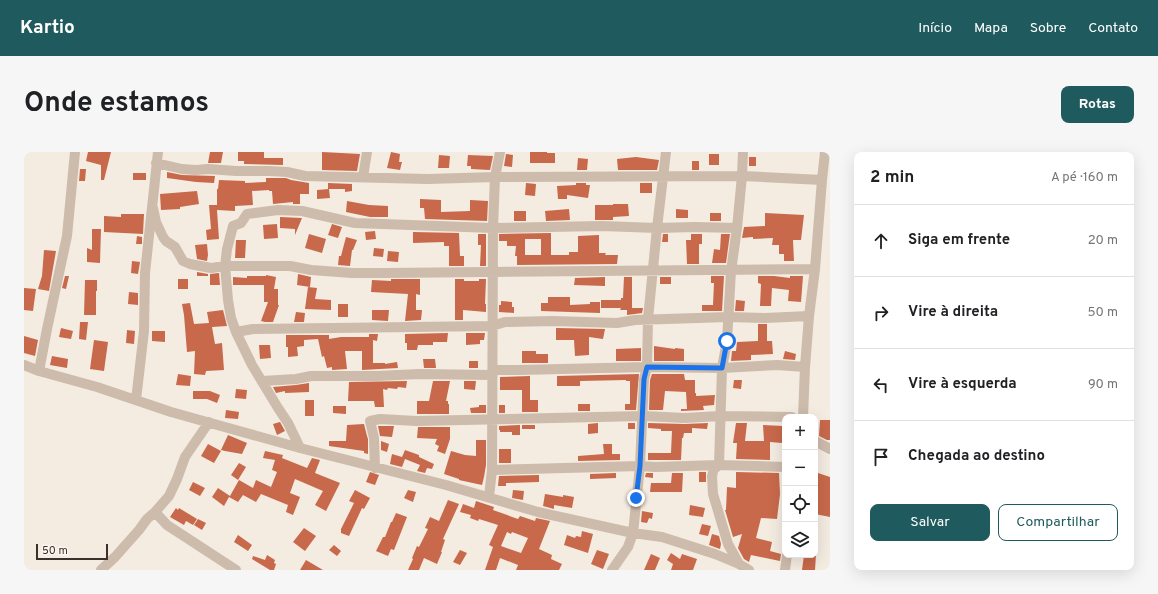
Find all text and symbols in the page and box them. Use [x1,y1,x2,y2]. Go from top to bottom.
text: Kartio [20,16,75,40]
text: Início [918,20,952,37]
text: Mapa [974,20,1008,37]
text: Sobre [1030,20,1066,37]
text: Contato [1088,20,1138,37]
text: Onde estamos [24,86,209,122]
button: Rotas [1061,86,1134,123]
text: 2 min [870,167,914,189]
text: A pé · 160 m [1051,170,1118,186]
icon: ahead [870,230,892,252]
text: Siga em frente [908,231,1010,250]
text: 20 m [1088,233,1118,249]
icon: right [870,302,892,324]
text: Vire à direita [908,303,998,322]
text: 50 m [1088,305,1118,321]
route start [718,332,736,350]
icon: left [870,374,892,396]
text: Vire à esquerda [908,375,1017,394]
text: 90 m [1088,377,1118,393]
map controls [782,414,818,558]
button: + [782,414,818,450]
icon: arrive [870,446,892,468]
text: Chegada ao destino [908,447,1045,466]
button: − [782,450,818,486]
button: locate [782,486,818,522]
route end [627,489,645,507]
button: Salvar [870,504,990,541]
button: Compartilhar [998,504,1118,541]
button: layers [782,522,818,558]
scale bar [36,542,108,561]
text: 50 m [42,544,68,558]

